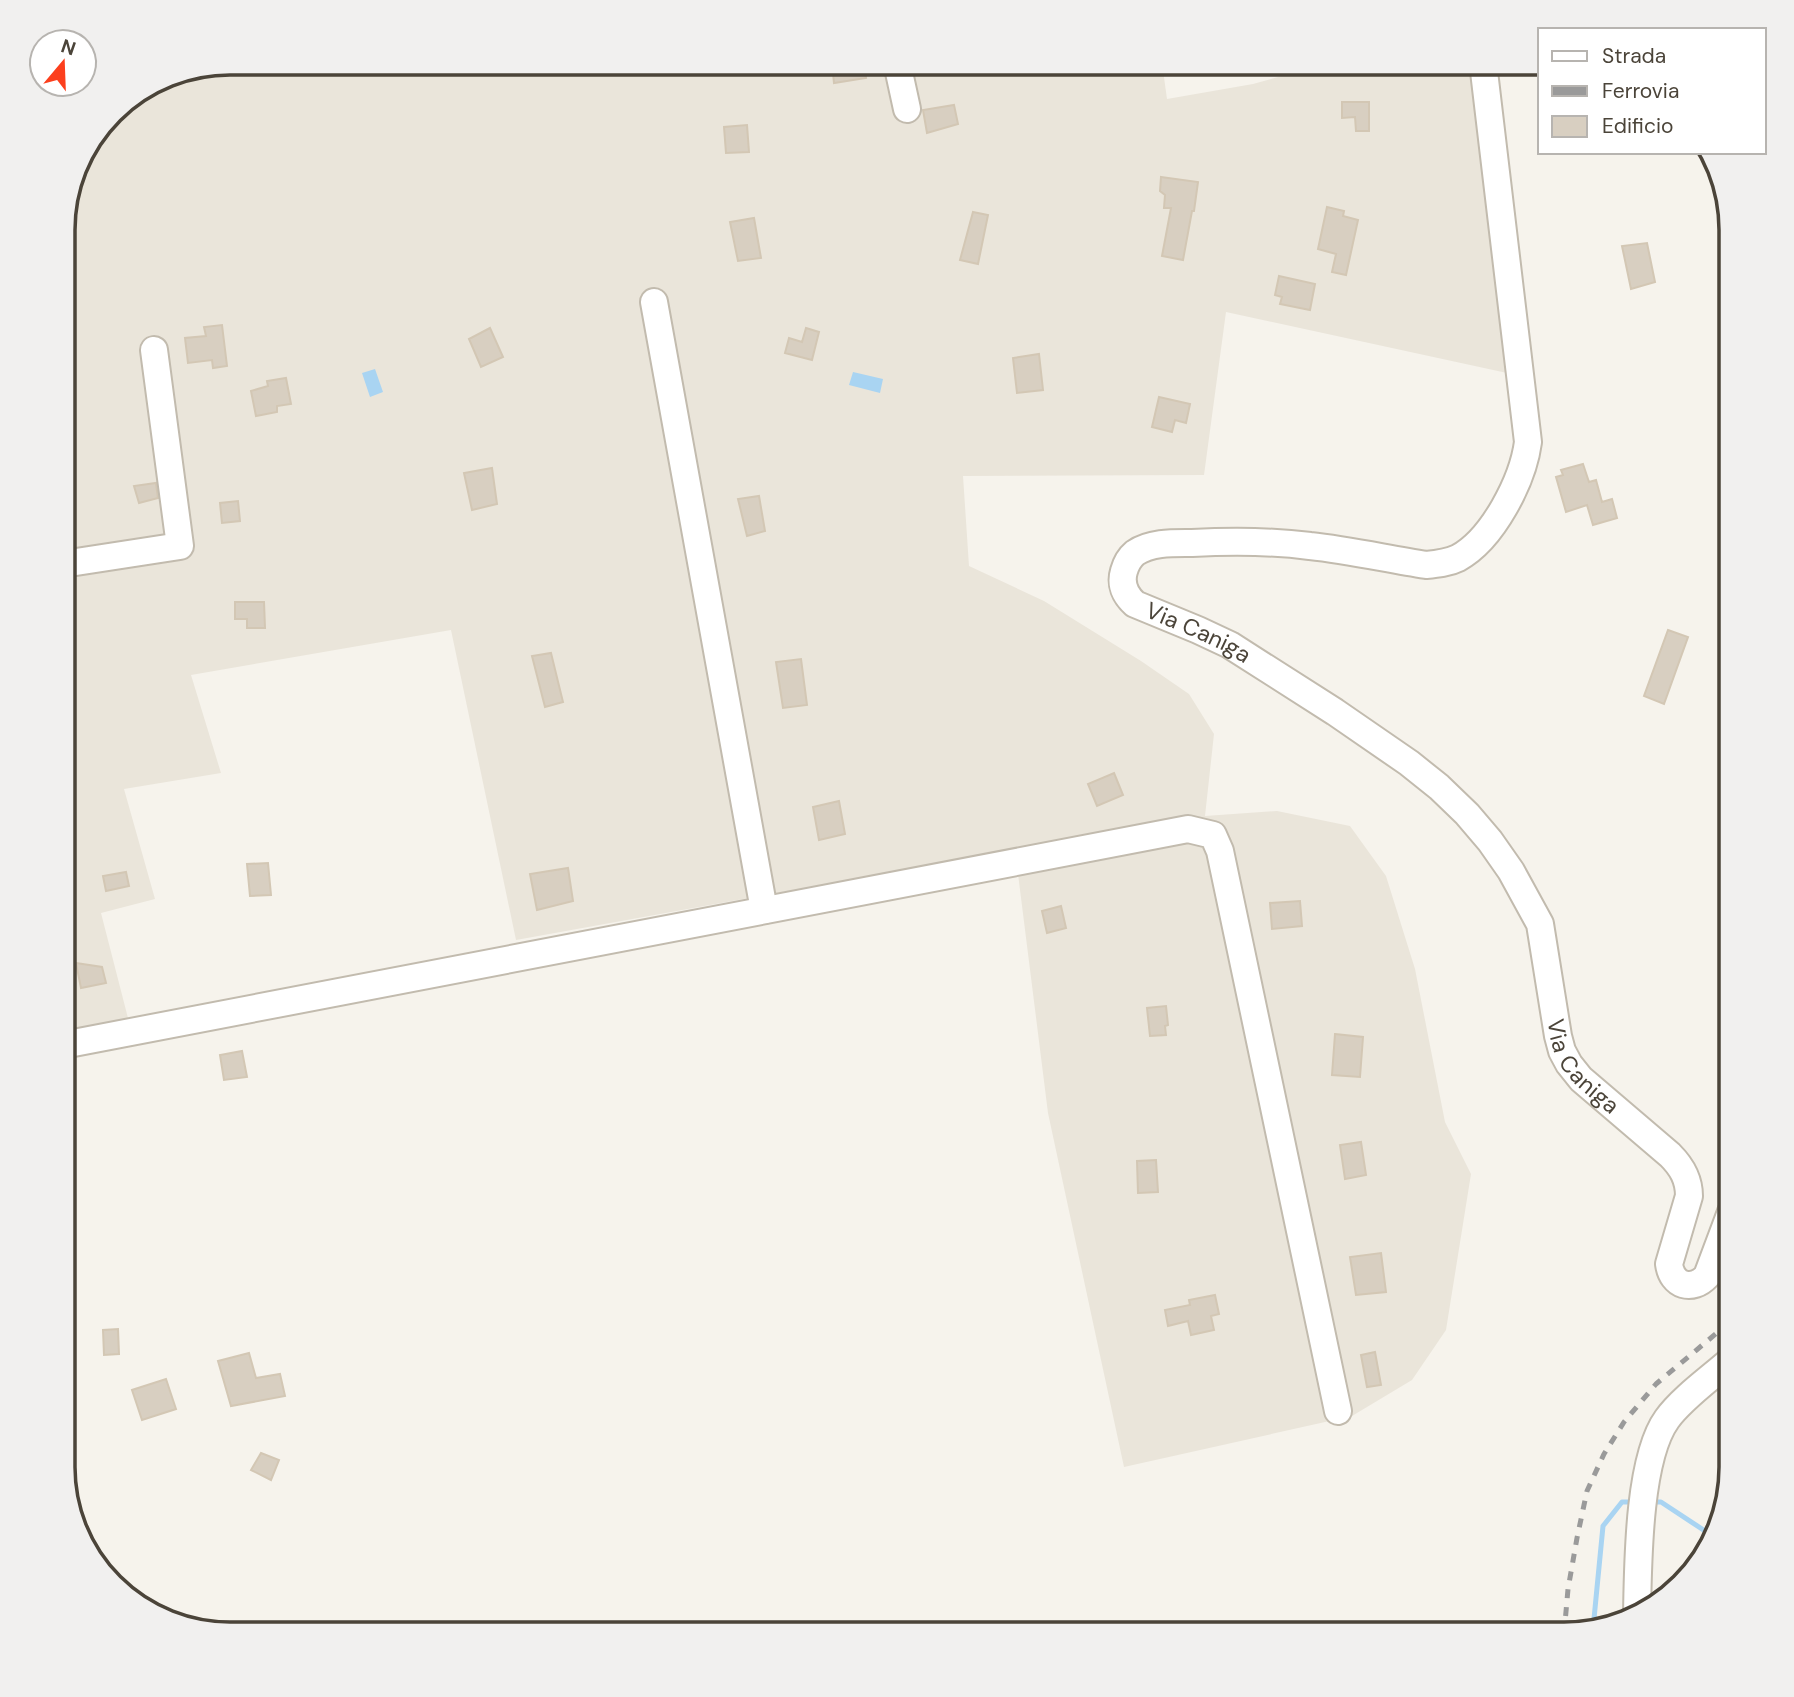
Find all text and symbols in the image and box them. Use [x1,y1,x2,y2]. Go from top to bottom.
north arrow [28,28,98,98]
legend [1538,28,1766,154]
text: N [58,33,79,61]
text: Strada [1602,42,1666,70]
text: Ferrovia [1602,77,1679,105]
text: Edificio [1602,112,1673,140]
street label: Via Caniga [1141,595,1257,670]
street label: Via Caniga [1540,1017,1626,1120]

